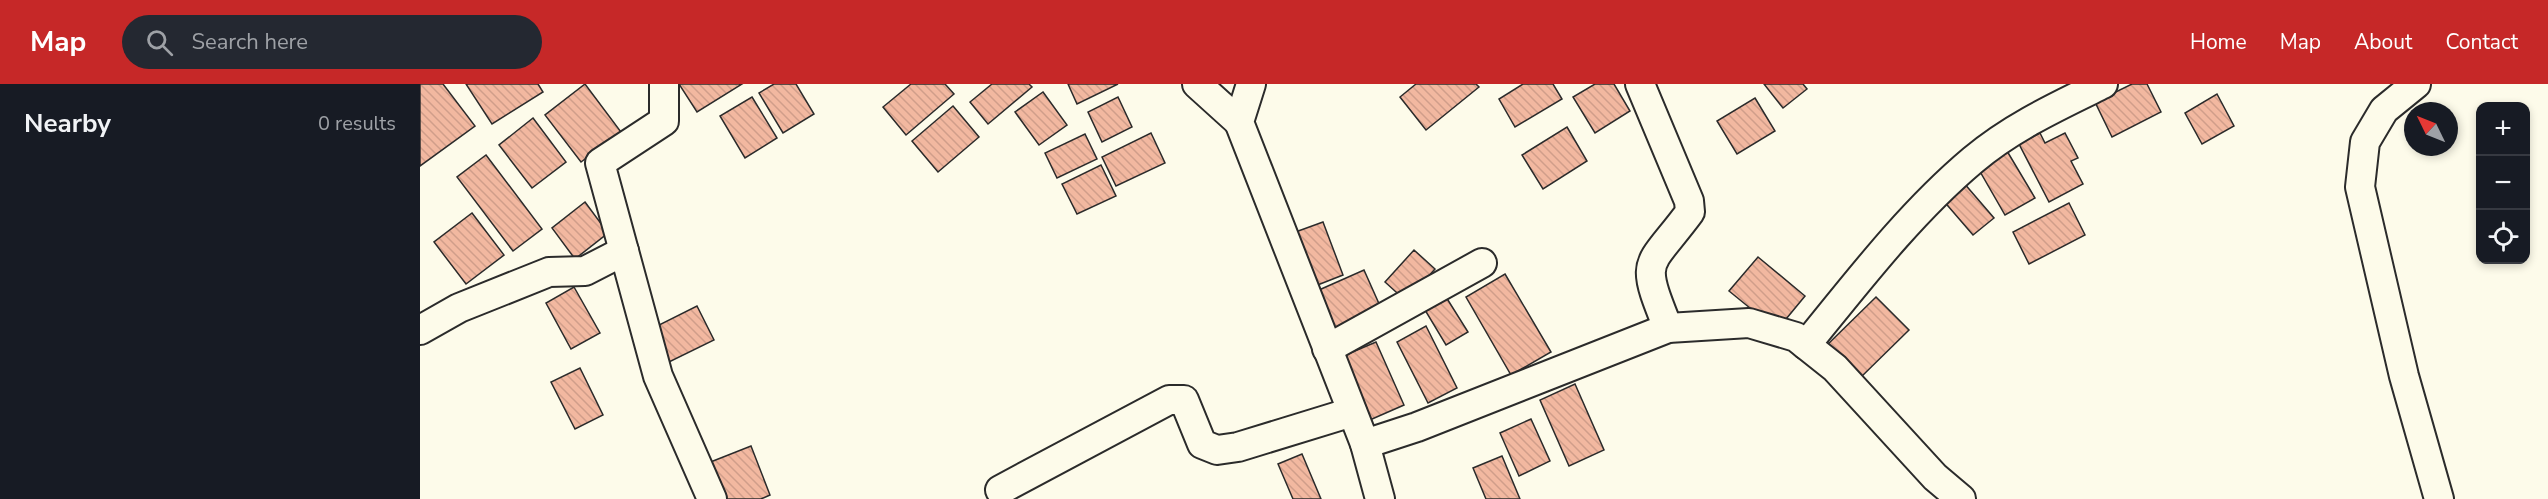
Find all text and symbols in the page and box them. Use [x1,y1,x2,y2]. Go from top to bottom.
search box [122,15,542,69]
text: Map [30,23,86,61]
icon: search [143,26,176,59]
text: Search here [191,27,308,57]
text: Home [2190,28,2247,56]
text: Map [2280,28,2321,56]
text: About [2354,28,2412,56]
text: Contact [2445,28,2518,56]
north arrow [2404,102,2458,156]
map controls [2476,102,2530,264]
button: + [2476,102,2530,156]
text: Nearby [24,106,111,141]
text: 0 results [318,110,396,137]
button: − [2476,156,2530,210]
button: locate [2476,210,2530,264]

